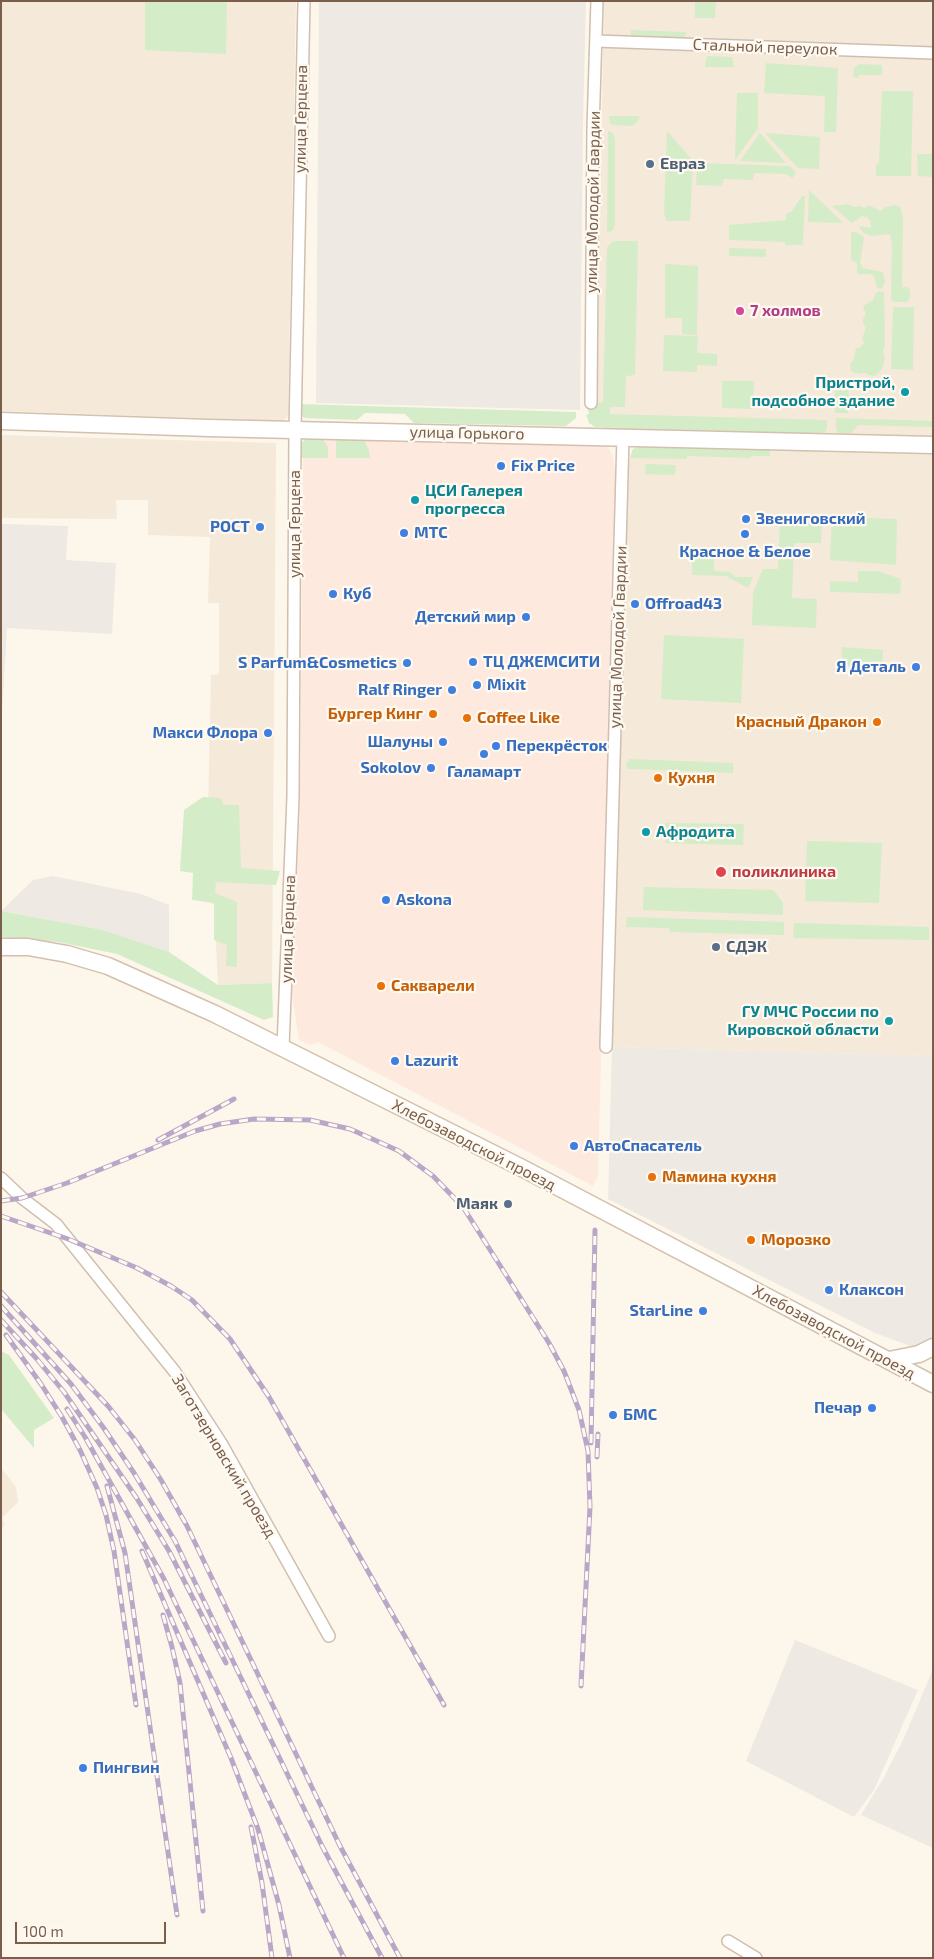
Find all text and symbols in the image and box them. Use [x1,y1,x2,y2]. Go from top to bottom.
street label: Стальной переулок [692,35,838,59]
street label: улица Герцена [290,65,312,173]
street label: улица Молодой Гвардии [582,111,604,293]
place label: Евраз [660,154,706,174]
marker: Евраз [644,158,656,170]
place label: 7 холмов [750,301,821,321]
marker: 7 холмов [734,305,746,317]
place label: Пристрой, подсобное здание [752,373,895,411]
marker: Пристрой, подсобное здание [899,386,911,398]
street label: улица Горького [409,422,525,444]
place label: Fix Price [511,456,575,476]
marker: Fix Price [495,460,507,472]
street label: улица Герцена [285,470,305,578]
place label: ЦСИ Галерея прогресса [425,481,523,519]
marker: ЦСИ Галерея прогресса [409,494,421,506]
place label: Звениговский [756,509,866,529]
marker: Звениговский [740,513,752,525]
place label: РОСТ [210,517,250,537]
marker: РОСТ [254,521,266,533]
place label: МТС [414,523,448,543]
marker: МТС [398,527,410,539]
marker: Красное & Белое [739,528,751,540]
place label: Красное & Белое [679,542,811,562]
street label: улица Молодой Гвардии [605,545,631,729]
place label: Куб [343,584,372,604]
marker: Куб [327,588,339,600]
place label: Offroad43 [645,594,722,614]
marker: Offroad43 [629,598,641,610]
place label: Детский мир [415,607,516,627]
marker: Детский мир [520,611,532,623]
place label: ТЦ ДЖЕМСИТИ [483,652,600,672]
place label: S Parfum&Cosmetics [238,653,397,673]
marker: ТЦ ДЖЕМСИТИ [467,656,479,668]
marker: S Parfum&Cosmetics [401,657,413,669]
place label: Я Деталь [836,657,906,677]
marker: Я Деталь [910,661,922,673]
place label: Mixit [487,675,526,695]
marker: Mixit [471,679,483,691]
place label: Ralf Ringer [358,680,442,700]
marker: Ralf Ringer [446,684,458,696]
place label: Бургер Кинг [328,704,423,724]
marker: Бургер Кинг [427,708,439,720]
place label: Coffee Like [477,708,560,728]
marker: Coffee Like [461,712,473,724]
place label: Красный Дракон [736,712,867,732]
marker: Красный Дракон [871,716,883,728]
place label: Макси Флора [152,723,258,743]
marker: Макси Флора [262,727,274,739]
place label: Шалуны [368,732,433,752]
marker: Шалуны [437,736,449,748]
place label: Перекрёсток [506,736,607,756]
marker: Перекрёсток [490,740,502,752]
marker: Галамарт [478,748,490,760]
place label: Sokolov [360,758,421,778]
marker: Sokolov [425,762,437,774]
place label: Галамарт [447,762,521,782]
place label: Кухня [668,768,715,788]
marker: Кухня [652,772,664,784]
place label: Афродита [656,822,735,842]
marker: Афродита [640,826,652,838]
place label: поликлиника [732,862,836,882]
marker: поликлиника [714,865,728,879]
street label: улица Герцена [277,875,299,983]
place label: Askona [396,890,452,910]
marker: Askona [380,894,392,906]
place label: СДЭК [726,937,767,957]
marker: СДЭК [710,941,722,953]
place label: Сакварели [391,976,475,996]
marker: Сакварели [375,980,387,992]
place label: ГУ МЧС России по Кировской области [727,1002,879,1040]
marker: ГУ МЧС России по Кировской области [883,1015,895,1027]
place label: Lazurit [405,1051,458,1071]
marker: Lazurit [389,1055,401,1067]
street label: Хлебозаводской проезд [389,1095,559,1195]
place label: АвтоСпасатель [584,1136,702,1156]
marker: АвтоСпасатель [568,1140,580,1152]
place label: Мамина кухня [662,1167,776,1187]
marker: Мамина кухня [646,1171,658,1183]
place label: Маяк [456,1194,498,1214]
marker: Маяк [502,1198,514,1210]
place label: Морозко [761,1230,831,1250]
marker: Морозко [745,1234,757,1246]
place label: Клаксон [839,1280,904,1300]
street label: Хлебозаводской проезд [749,1281,919,1383]
marker: Клаксон [823,1284,835,1296]
place label: StarLine [630,1301,693,1321]
marker: StarLine [697,1305,709,1317]
street label: Заготзерновский проезд [168,1371,280,1541]
place label: Печар [814,1398,862,1418]
marker: Печар [866,1402,878,1414]
place label: БМС [623,1405,657,1425]
marker: БМС [607,1409,619,1421]
place label: Пингвин [93,1758,160,1778]
marker: Пингвин [77,1762,89,1774]
scale bar [18,1912,169,1944]
text: 100 m [23,1922,64,1940]

